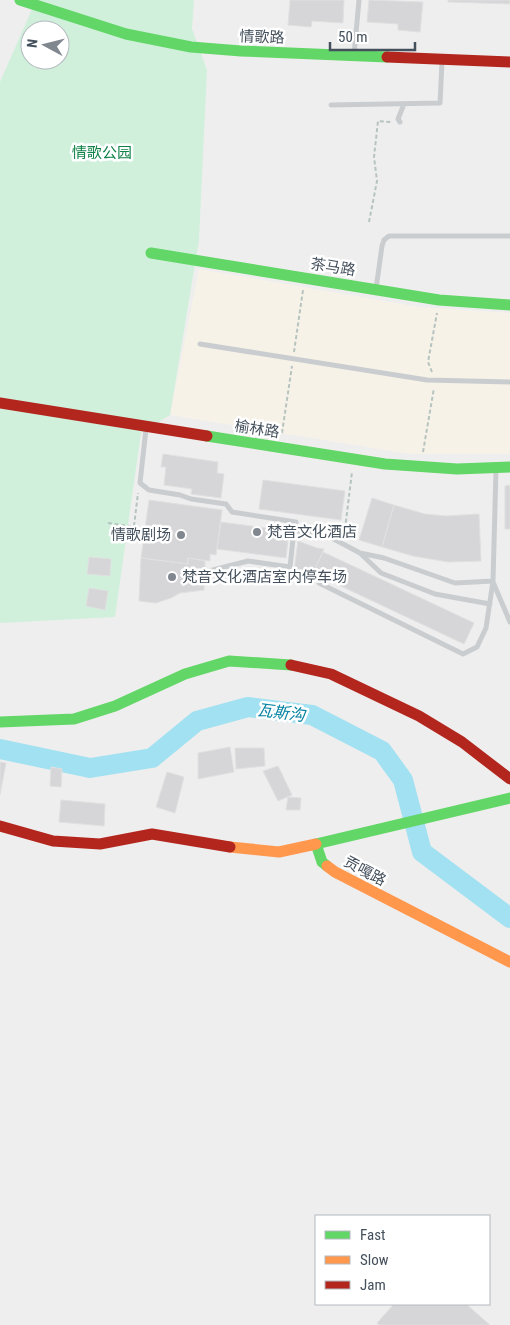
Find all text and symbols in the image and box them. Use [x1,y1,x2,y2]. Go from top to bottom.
north arrow [20,20,70,70]
scale bar [330,20,415,52]
street label: 情歌路 [239,27,285,47]
text: 50 m [338,28,368,46]
text: N [24,38,41,49]
park label: 情歌公园 [72,144,132,162]
street label: 茶马路 [309,255,357,279]
street label: 榆林路 [233,417,281,441]
place label: 梵音文化酒店 [267,523,357,541]
place label: 情歌剧场 [111,526,171,544]
marker: 梵音文化酒店 [251,526,263,538]
marker: 情歌剧场 [175,529,187,541]
place label: 梵音文化酒店室内停车场 [182,568,347,586]
marker: 梵音文化酒店室内停车场 [166,571,178,583]
water label: 瓦斯沟 [256,700,308,725]
street label: 贡嘎路 [341,852,389,890]
legend [315,1215,490,1305]
text: Fast [360,1226,385,1244]
text: Slow [360,1251,389,1269]
text: Jam [360,1276,386,1294]

